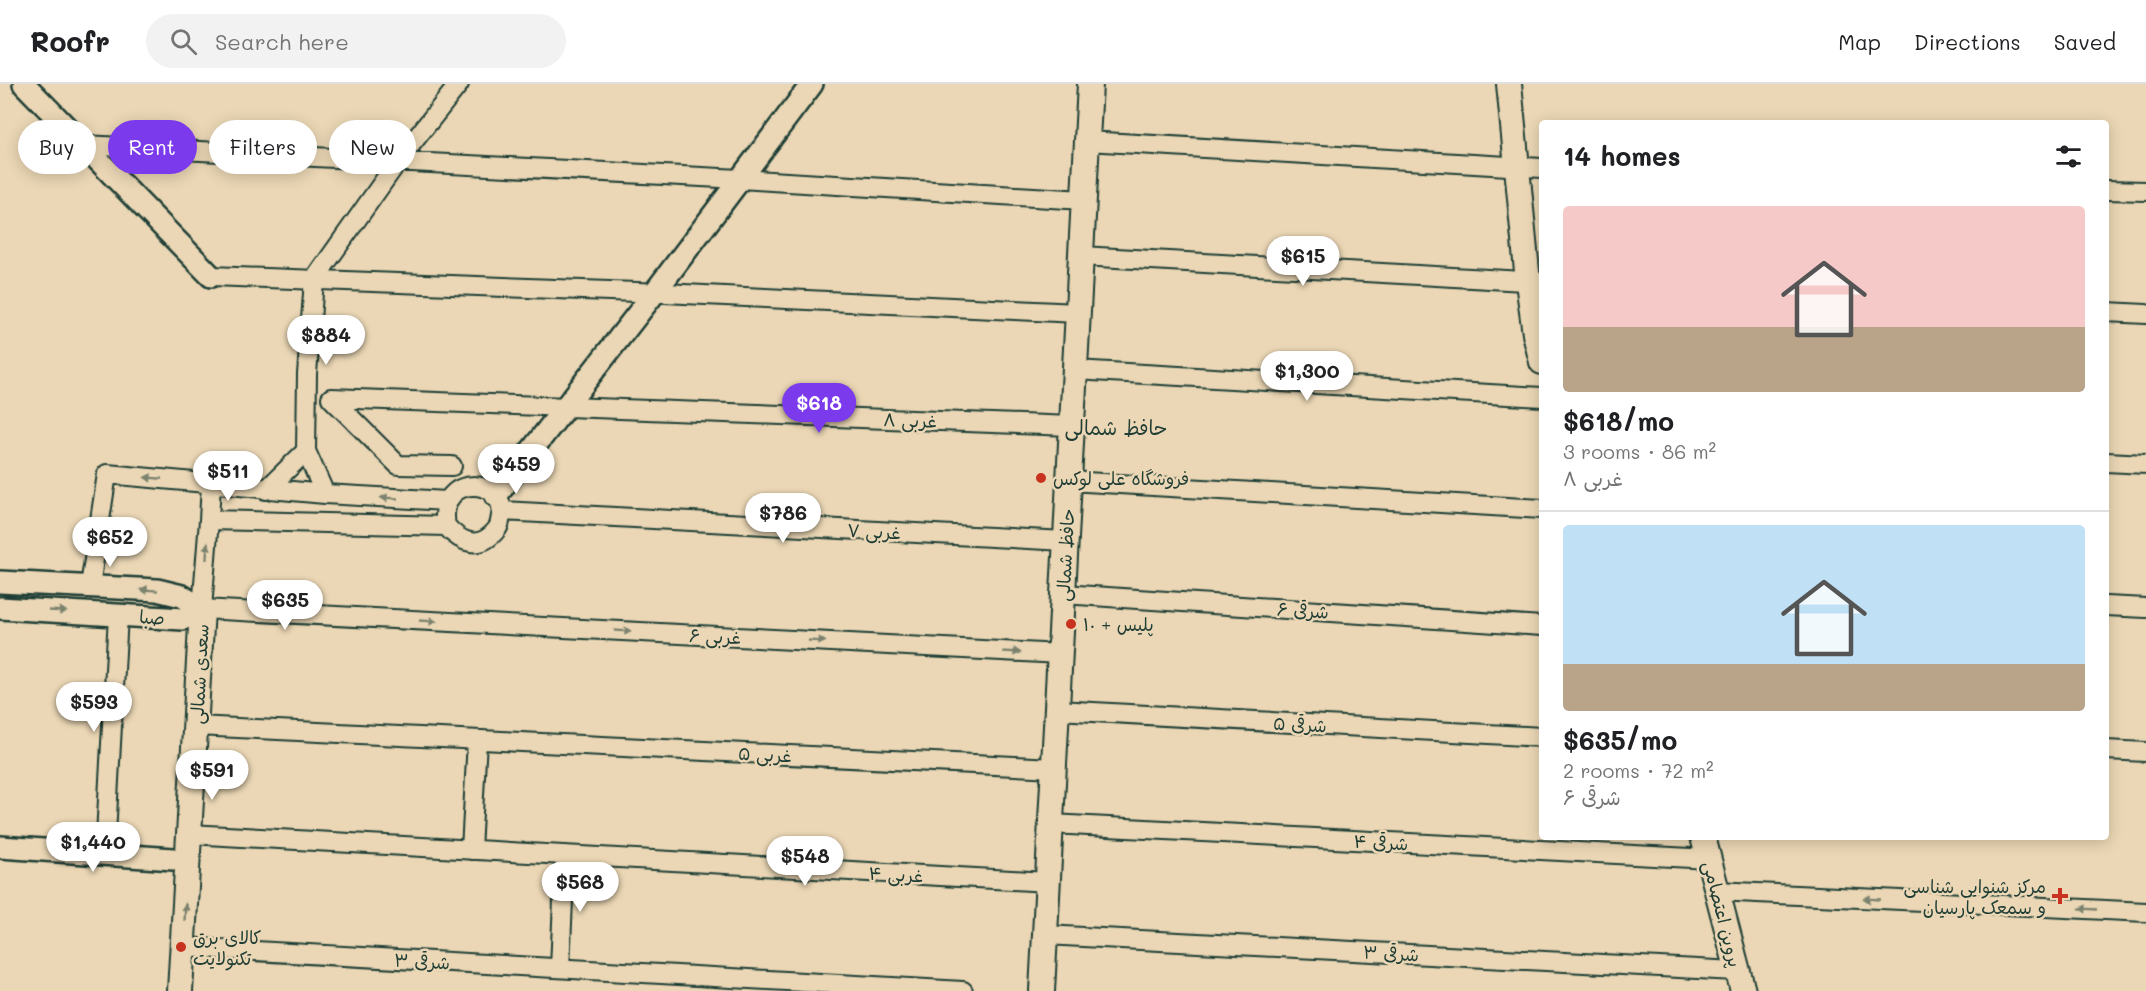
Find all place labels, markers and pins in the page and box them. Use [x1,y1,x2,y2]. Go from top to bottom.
pin: $615 [1267,236,1339,287]
pin: $884 [290,315,362,366]
pin: $1,300 [1258,351,1356,402]
pin: $618 [783,383,855,434]
pin: $459 [480,444,552,495]
pin: $511 [192,451,264,502]
place label: فروشگاه علی لوکس [1053,466,1189,491]
marker: فروشگاه علی لوکس [1034,471,1048,485]
pin: $786 [747,493,819,544]
pin: $652 [74,517,146,568]
pin: $635 [249,580,321,631]
place label: پلیس + ۱۰ [1083,612,1154,637]
marker: پلیس + ۱۰ [1064,617,1078,631]
pin: $593 [58,682,130,733]
pin: $591 [176,750,248,801]
pin: $1,440 [44,822,142,873]
pin: $548 [769,836,841,887]
pin: $568 [544,862,616,913]
place label: مرکز شنوایی شناسی و سمعک پارسیان [1903,874,2046,920]
marker: مرکز شنوایی شناسی و سمعک پارسیان [2051,887,2069,905]
place label: کالای برق تکنولایت [193,925,262,971]
marker: کالای برق تکنولایت [174,940,188,954]

